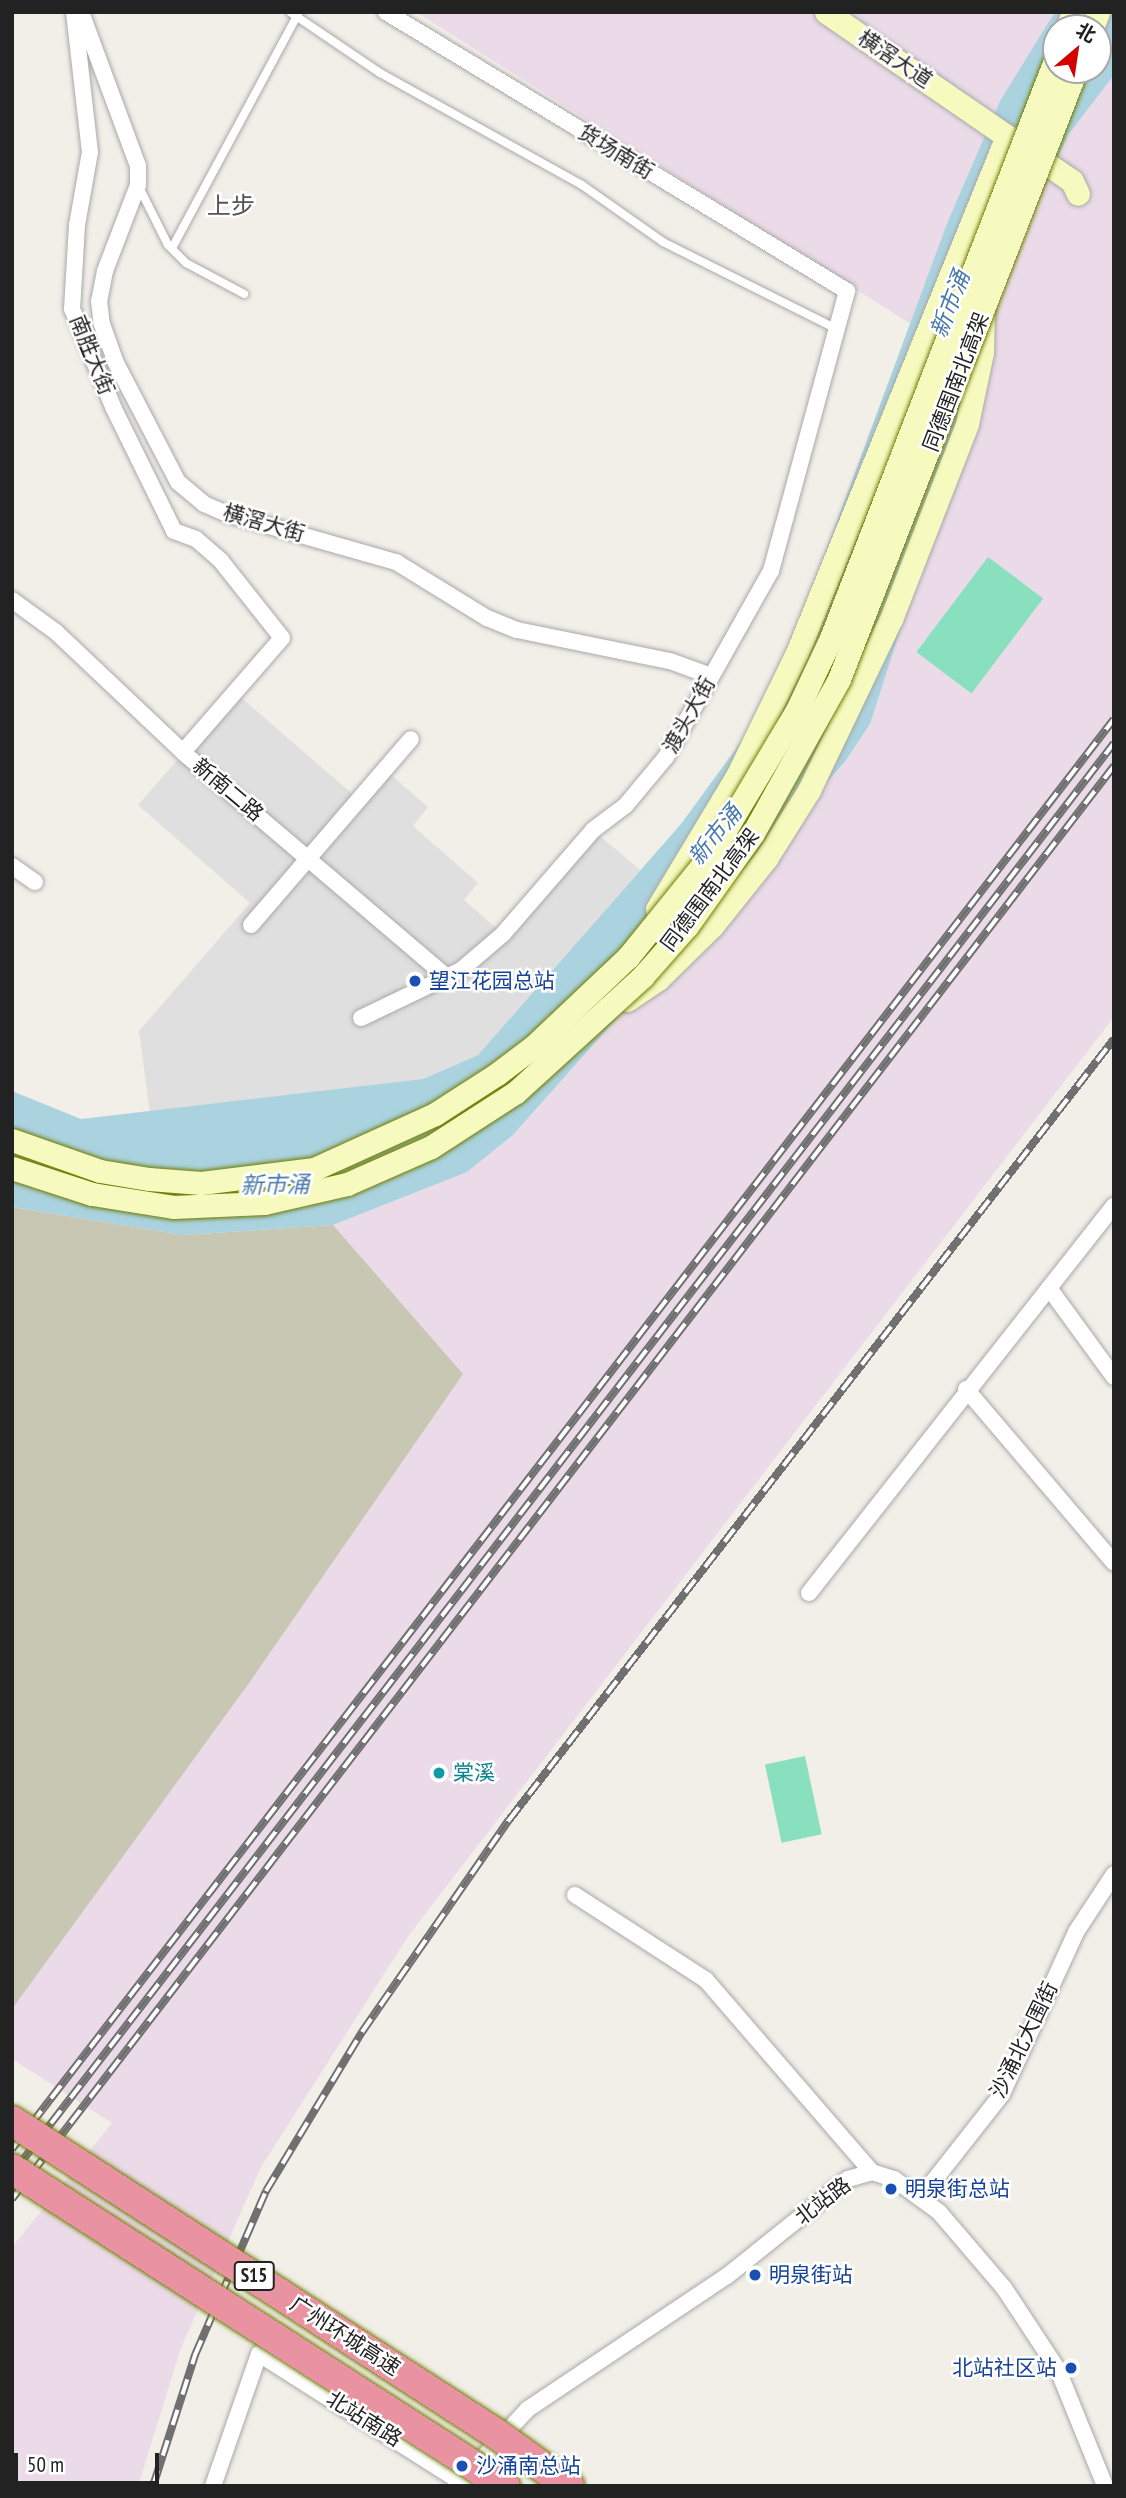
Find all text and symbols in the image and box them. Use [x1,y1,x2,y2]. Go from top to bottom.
north arrow [1042,14,1112,84]
text: 北 [1072,17,1100,47]
street label: 横滘大道 [853,25,937,93]
street label: 货场南街 [574,120,658,184]
district label: 上步 [207,192,255,220]
water label: 新市涌 [925,267,975,341]
street label: 同德围南北高架 [918,309,994,455]
street label: 南胜大街 [65,311,119,399]
street label: 横滘大街 [220,499,308,547]
street label: 渡头大街 [658,672,720,758]
street label: 新南二路 [188,753,268,827]
water label: 新市涌 [683,800,747,870]
street label: 同德围南北高架 [656,824,764,956]
place label: 望江花园总站 [429,968,555,994]
marker: 望江花园总站 [407,973,423,989]
water label: 新市涌 [240,1171,310,1199]
place label: 棠溪 [453,1760,495,1786]
marker: 棠溪 [431,1765,447,1781]
street label: 沙涌北大围街 [985,1978,1063,2102]
street label: 北站路 [790,2172,856,2230]
place label: 明泉街总站 [905,2176,1010,2202]
marker: 明泉街总站 [883,2181,899,2197]
road number: S15 [233,2260,275,2292]
place label: 明泉街站 [769,2262,853,2288]
marker: 明泉街站 [747,2267,763,2283]
street label: 广州环城高速 [285,2291,405,2381]
place label: 北站社区站 [952,2355,1057,2381]
marker: 北站社区站 [1063,2360,1079,2376]
street label: 北站南路 [322,2386,406,2452]
scale bar [18,2438,163,2482]
text: 50 m [27,2451,64,2478]
place label: 沙涌南总站 [476,2453,581,2479]
marker: 沙涌南总站 [454,2458,470,2474]

